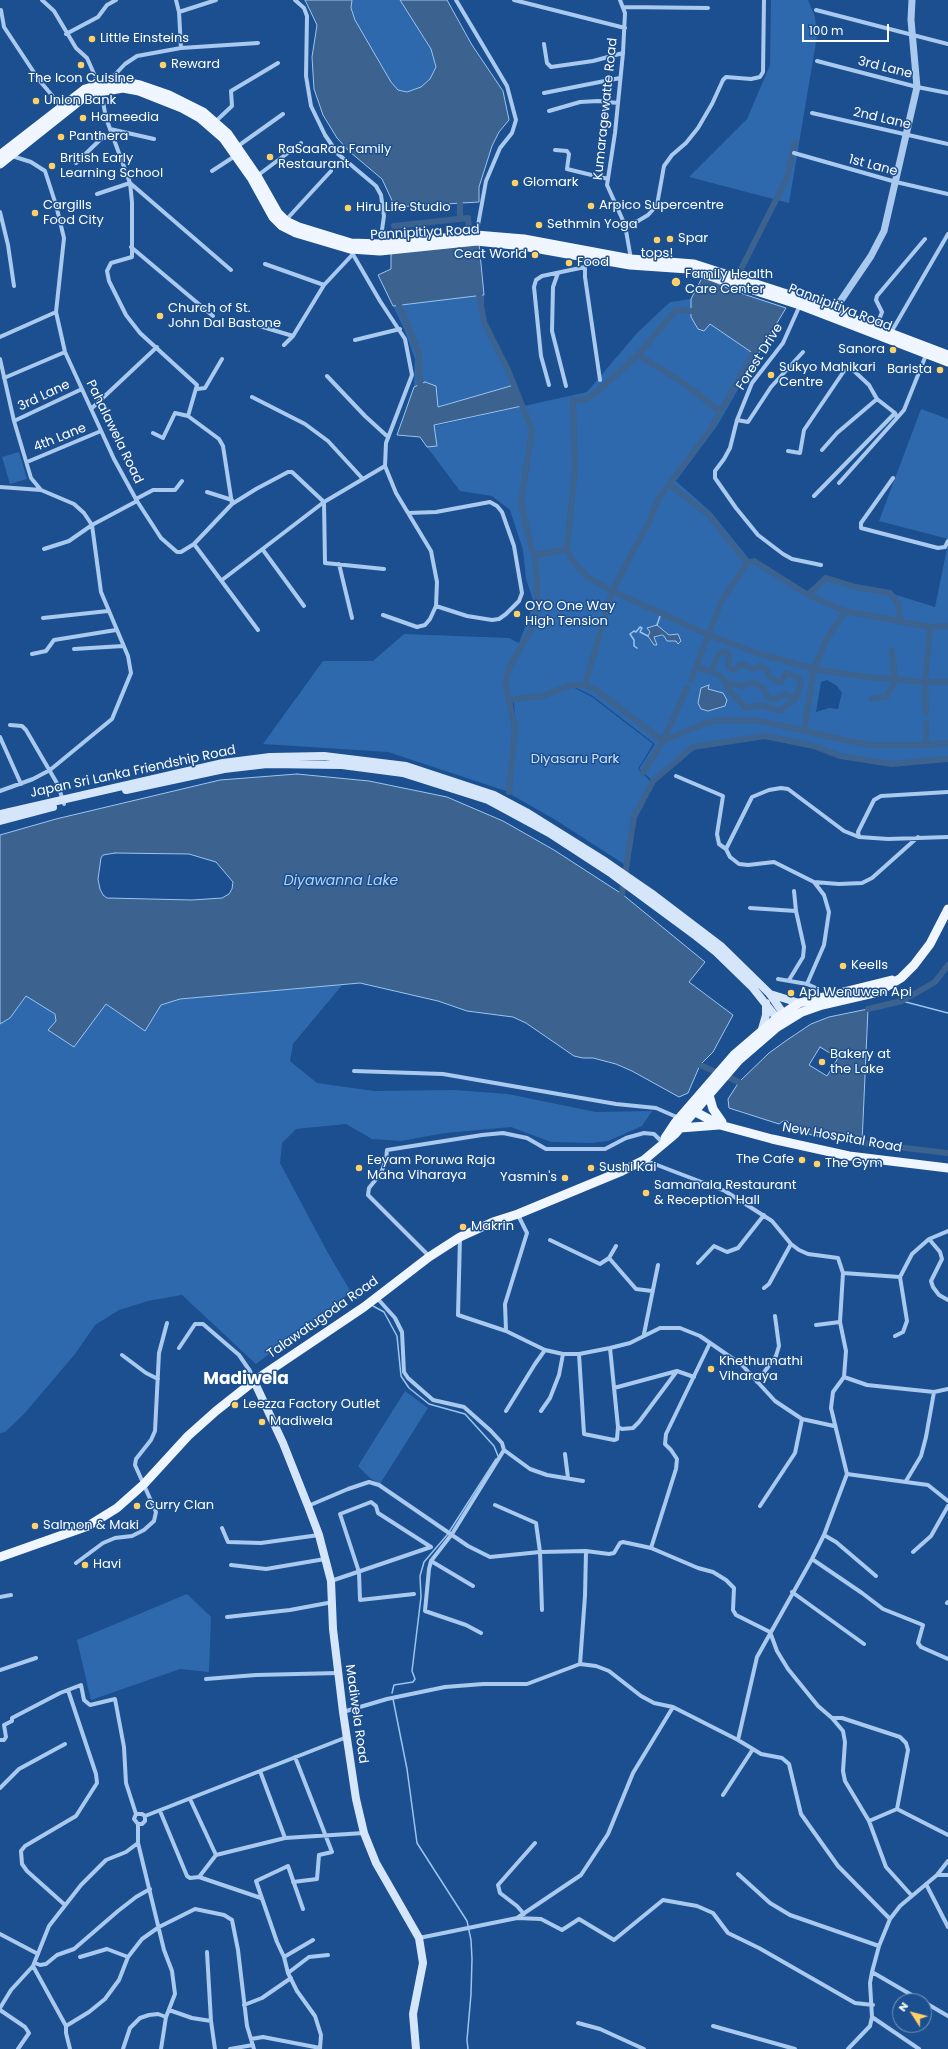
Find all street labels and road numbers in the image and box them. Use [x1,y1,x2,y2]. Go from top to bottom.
street label: Kumaragewatte Road [591,37,621,181]
street label: 3rd Lane [856,54,914,82]
street label: 2nd Lane [852,105,912,133]
street label: 1st Lane [847,152,899,180]
street label: Pannipitiya Road [370,222,480,244]
street label: Pannipitiya Road [786,281,894,335]
street label: Forest Drive [733,321,787,393]
street label: 3rd Lane [16,377,72,415]
street label: Pahalawela Road [82,378,146,486]
street label: 4th Lane [31,420,89,456]
street label: Japan Sri Lanka Friendship Road [29,743,237,801]
street label: New Hospital Road [781,1120,903,1156]
street label: Talawatugoda Road [264,1274,382,1362]
street label: Madiwela Road [341,1663,371,1765]

